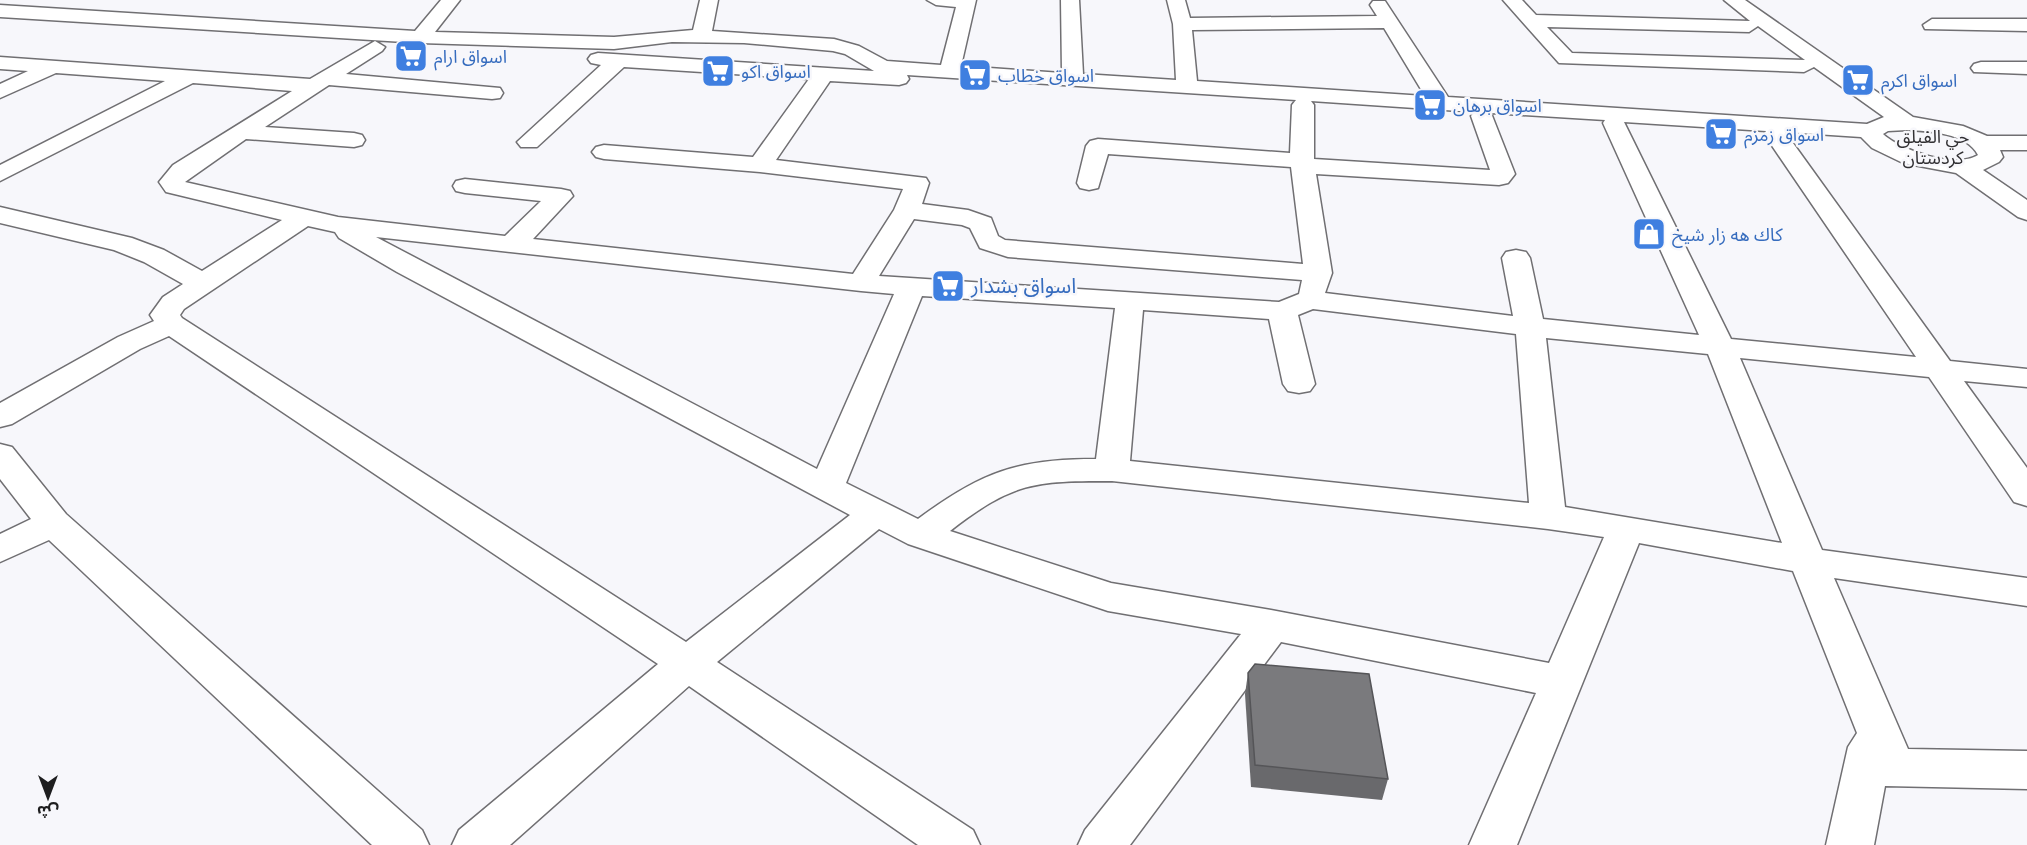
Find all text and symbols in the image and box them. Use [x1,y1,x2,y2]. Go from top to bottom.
supermarket icon: اسواق ارام [393,38,429,74]
place label: اسواق ارام [434,46,507,71]
supermarket icon: اسواق اكو [700,53,736,89]
supermarket icon: اسواق خطاب [957,57,993,93]
place label: اسواق اكو [741,61,811,83]
supermarket icon: اسواق اكرم [1840,62,1876,98]
place label: اسواق خطاب [998,65,1094,87]
place label: اسواق اكرم [1881,70,1957,95]
supermarket icon: اسواق برهان [1412,87,1448,123]
place label: اسواق برهان [1453,95,1542,117]
supermarket icon: اسواق زمزم [1703,116,1739,152]
place label: اسواق زمزم [1744,124,1824,149]
district label: حي الفيلق كردستان [1897,126,1969,169]
shop icon: كاك هه زار شيخ [1631,216,1667,252]
place label: كاك هه زار شيخ [1672,224,1783,248]
supermarket icon: اسواق بشدار [930,268,966,304]
place label: اسواق بشدار [970,274,1076,298]
north arrow [18,767,78,827]
text: ش [37,802,59,821]

